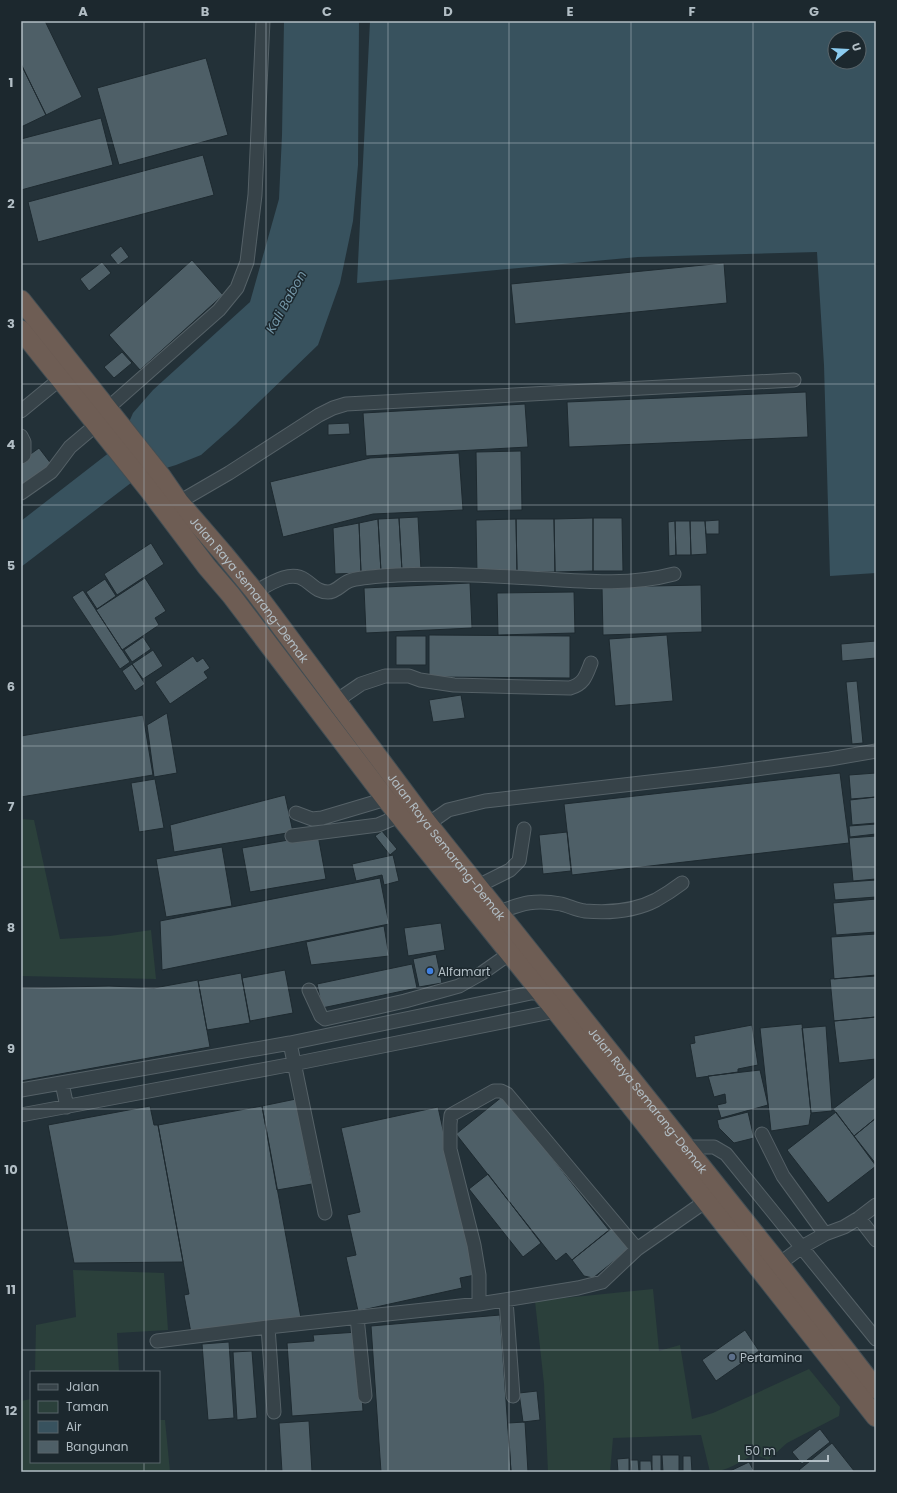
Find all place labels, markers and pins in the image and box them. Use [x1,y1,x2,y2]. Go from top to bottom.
place label: Alfamart [438,963,490,980]
marker: Alfamart [425,966,435,976]
place label: Pertamina [740,1349,802,1366]
marker: Pertamina [727,1352,737,1362]

